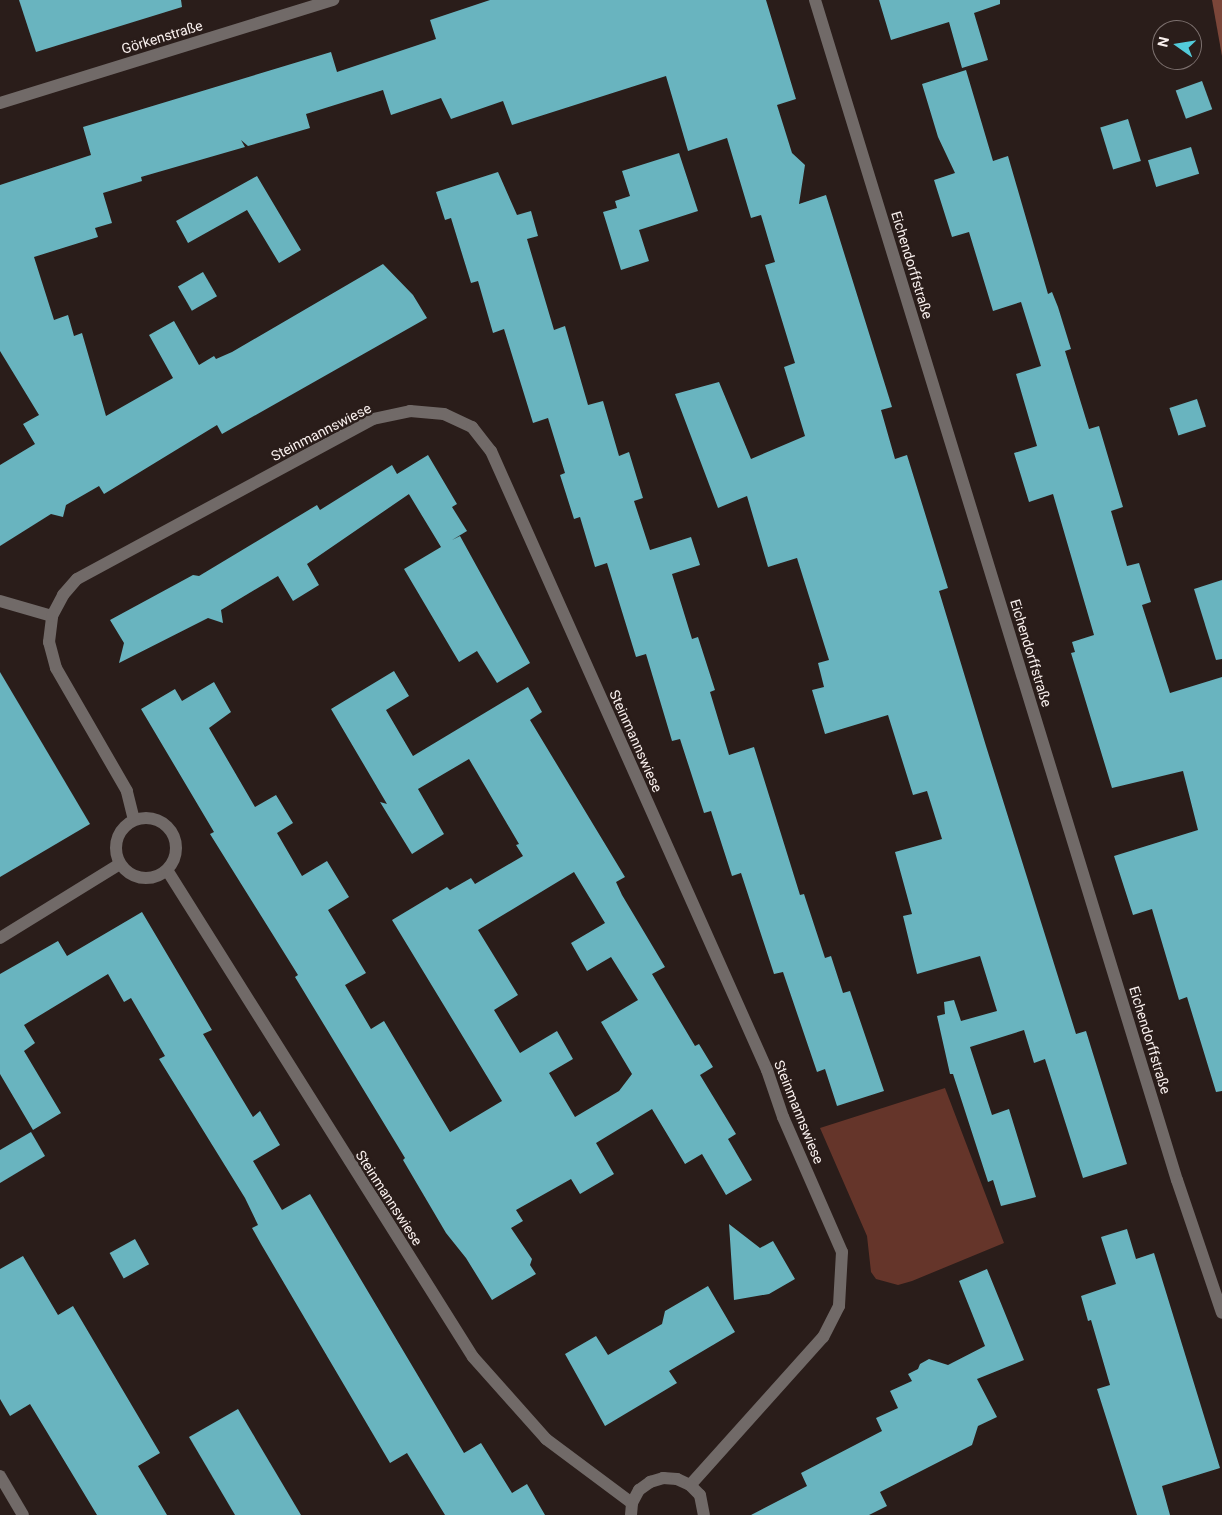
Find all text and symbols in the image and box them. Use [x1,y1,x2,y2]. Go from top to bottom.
street label: Görkenstraße [119,17,205,57]
north arrow [1152,20,1202,70]
text: N [1154,35,1172,48]
street label: Eichendorffstraße [888,209,936,321]
street label: Steinmannswiese [268,400,374,464]
street label: Eichendorffstraße [1007,597,1055,709]
street label: Steinmannswiese [606,687,666,795]
street label: Eichendorffstraße [1126,984,1174,1096]
street label: Steinmannswiese [771,1058,827,1166]
street label: Steinmannswiese [352,1147,426,1249]

